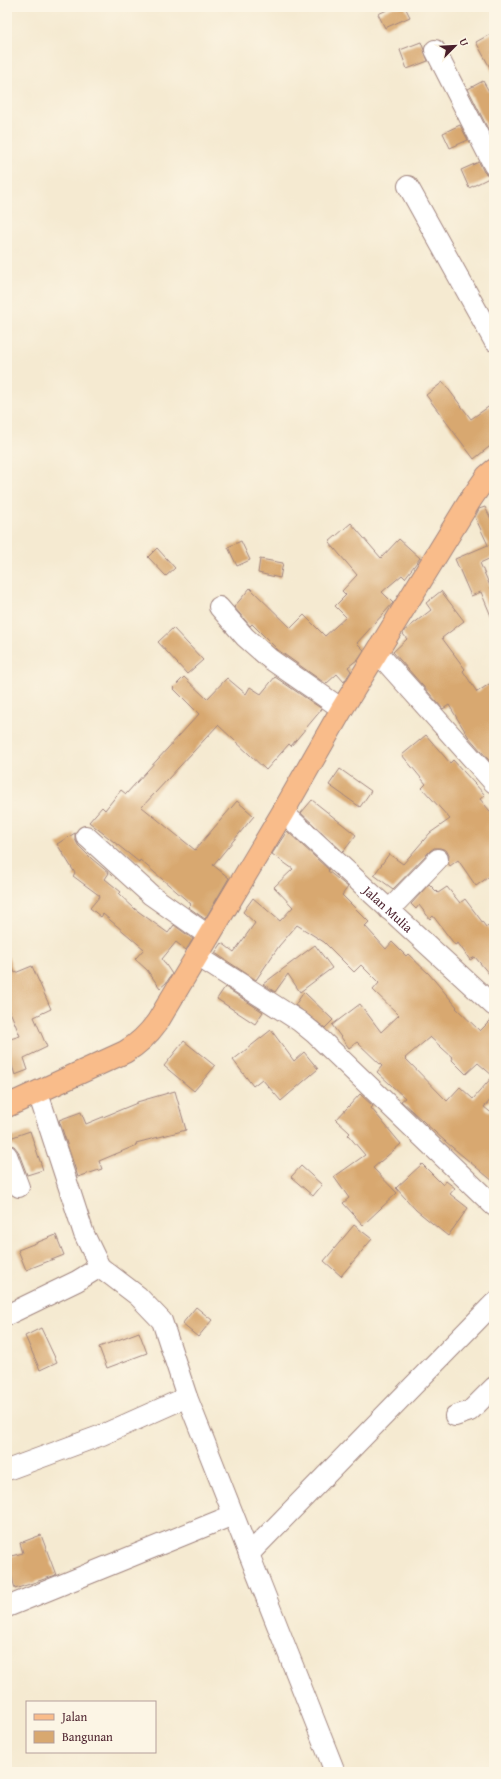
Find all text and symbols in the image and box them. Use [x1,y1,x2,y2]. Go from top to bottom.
north arrow [435,26,475,66]
text: U [455,35,473,49]
street label: Jalan Mulia [358,880,418,937]
legend [26,1701,156,1753]
text: Jalan [60,1708,87,1725]
text: Bangunan [62,1728,113,1745]

